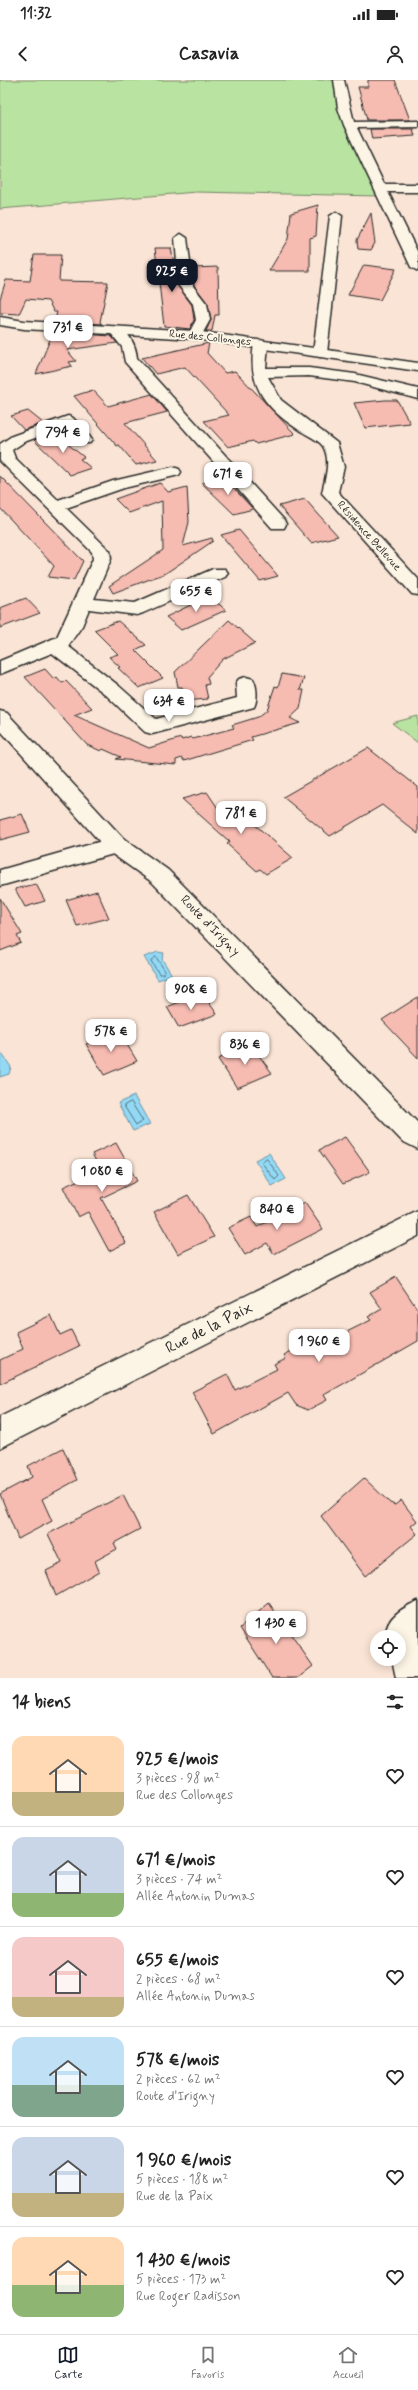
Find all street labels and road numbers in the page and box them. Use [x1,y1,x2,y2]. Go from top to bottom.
street label: Rue des Collonges [168,327,252,349]
street label: Résidence Bellevue [334,498,405,574]
street label: Route d'Irigny [175,892,243,962]
street label: Rue de la Paix [162,1297,256,1359]

